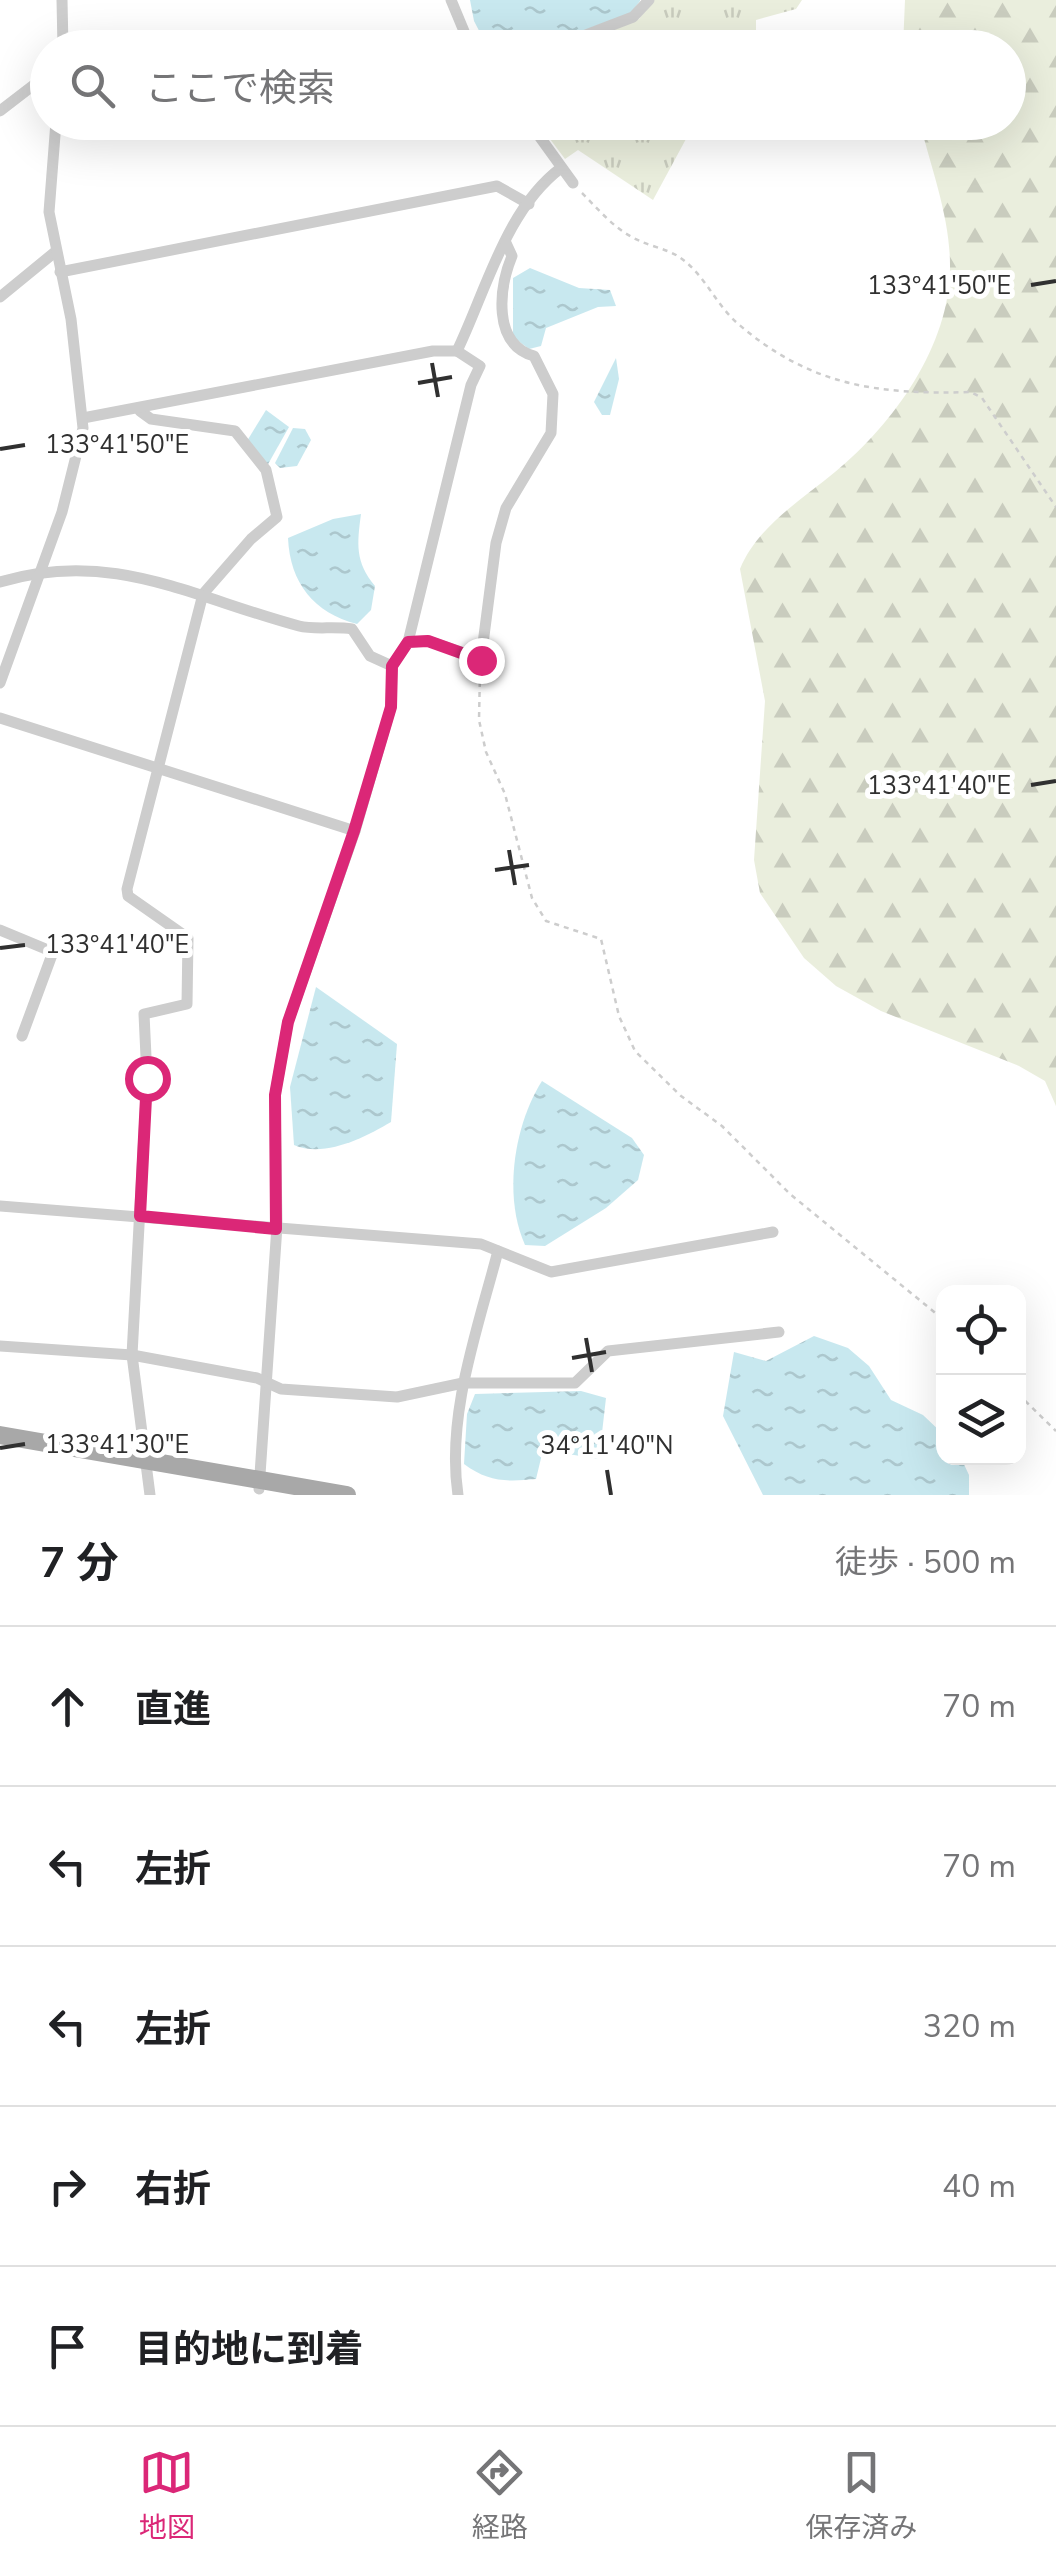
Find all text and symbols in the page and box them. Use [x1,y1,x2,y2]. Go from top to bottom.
search box [30,30,1026,140]
icon: search [65,58,120,113]
text: ここで検索 [145,63,335,114]
text: 133°41'50"E [867,269,1011,303]
text: 133°41'50"E [45,428,189,462]
route end [459,638,505,684]
text: 133°41'40"E [867,769,1011,803]
text: 133°41'40"E [45,928,189,962]
route start [125,1056,171,1102]
map controls [936,1285,1026,1465]
button: locate [936,1285,1026,1375]
button: layers [936,1375,1026,1465]
text: 133°41'30"E [45,1428,189,1462]
text: 34°11'40"N [540,1429,674,1463]
text: 7 分 [40,1535,119,1592]
text: 徒歩 · 500 m [835,1541,1016,1584]
icon: ahead [40,1679,95,1734]
text: 直進 [135,1684,211,1735]
text: 70 m [942,1685,1016,1728]
icon: left [40,1839,95,1894]
text: 左折 [135,1844,211,1895]
text: 70 m [942,1845,1016,1888]
icon: left [40,1999,95,2054]
text: 左折 [135,2004,211,2055]
text: 320 m [923,2005,1016,2048]
icon: right [40,2159,95,2214]
text: 右折 [135,2164,211,2215]
text: 40 m [942,2165,1016,2208]
icon: arrive [40,2319,95,2374]
text: 目的地に到着 [135,2324,363,2375]
tab: 地図 [139,2445,195,2547]
tab: 経路 [472,2445,528,2547]
tab: 保存済み [805,2445,917,2547]

